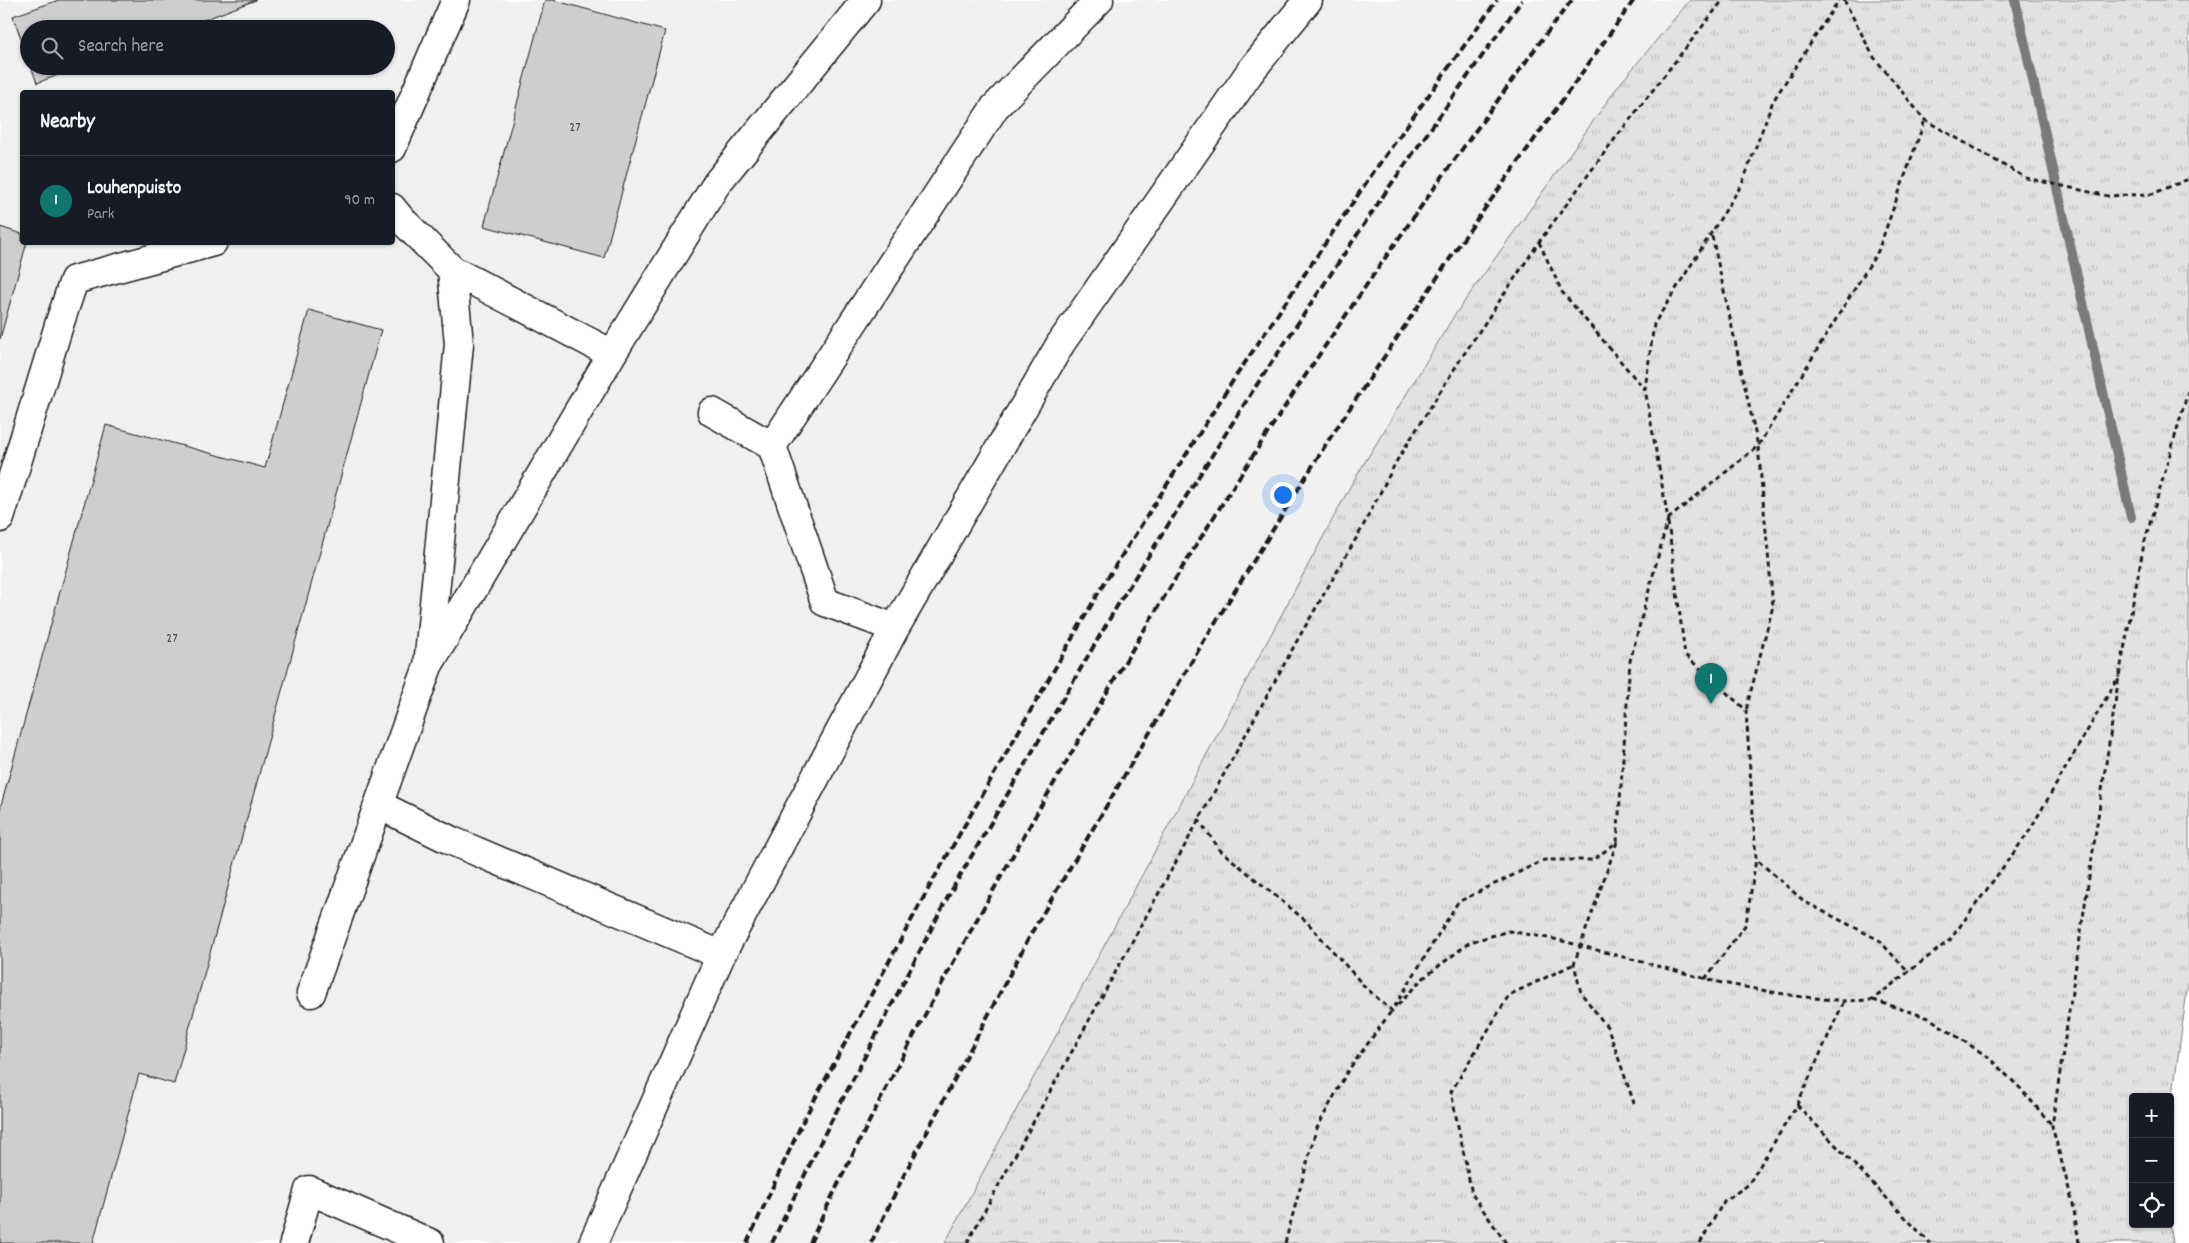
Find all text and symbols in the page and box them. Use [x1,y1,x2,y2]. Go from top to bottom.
search box [20,20,395,75]
icon: search [38,34,66,62]
text: Search here [78,34,164,61]
text: Nearby [40,108,95,138]
house number: 27 [569,118,581,138]
text: Louhenpuisto [87,176,181,203]
text: 1 [54,189,58,212]
text: 90 m [344,189,375,212]
text: Park [87,203,114,226]
your location [1270,482,1296,508]
house number: 27 [166,629,178,649]
pin: 1 [1695,663,1727,704]
map controls [2129,1093,2174,1228]
button: + [2129,1093,2174,1138]
button: − [2129,1138,2174,1183]
button: locate [2129,1183,2174,1228]

